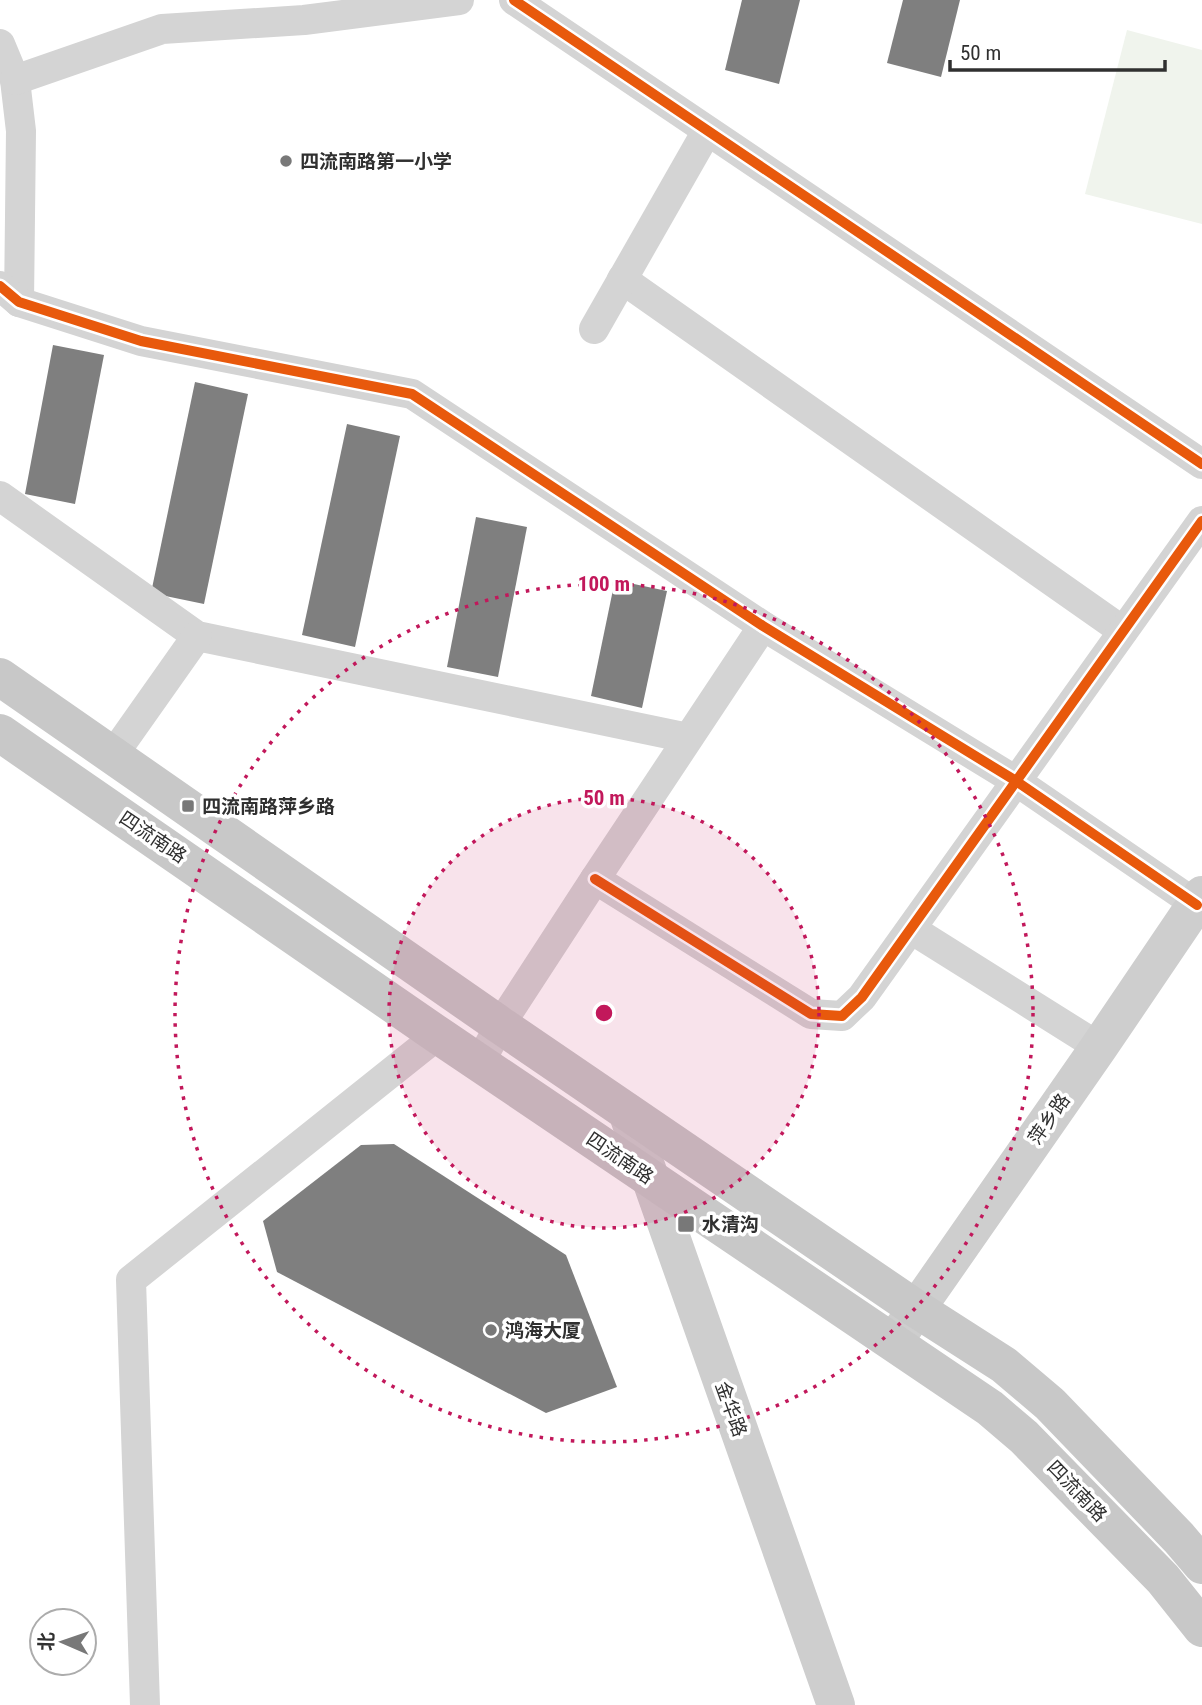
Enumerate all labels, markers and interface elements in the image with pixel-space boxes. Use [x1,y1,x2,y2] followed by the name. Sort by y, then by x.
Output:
[950,28,1165,72] scale bar
[960,41,1001,65] text: 50 m
[300,150,452,173] place label: 四流南路第一小学
[278,153,294,169] marker: 四流南路第一小学
[578,572,630,596] text: 100 m
[583,786,625,810] text: 50 m
[202,795,335,818] place label: 四流南路萍乡路
[180,798,196,814] marker: 四流南路萍乡路
[115,806,191,868] street label: 四流南路
[592,1001,616,1025] centre of rings
[1023,1089,1075,1149] street label: 萍乡路
[582,1127,658,1189] street label: 四流南路
[702,1213,759,1236] place label: 水清沟
[676,1214,696,1234] marker: 水清沟
[505,1319,581,1342] place label: 鸿海大厦
[483,1322,499,1338] marker: 鸿海大厦
[710,1378,752,1440] street label: 金华路
[1042,1456,1112,1526] street label: 四流南路
[28,1607,98,1677] north arrow
[35,1632,58,1651] text: 北

